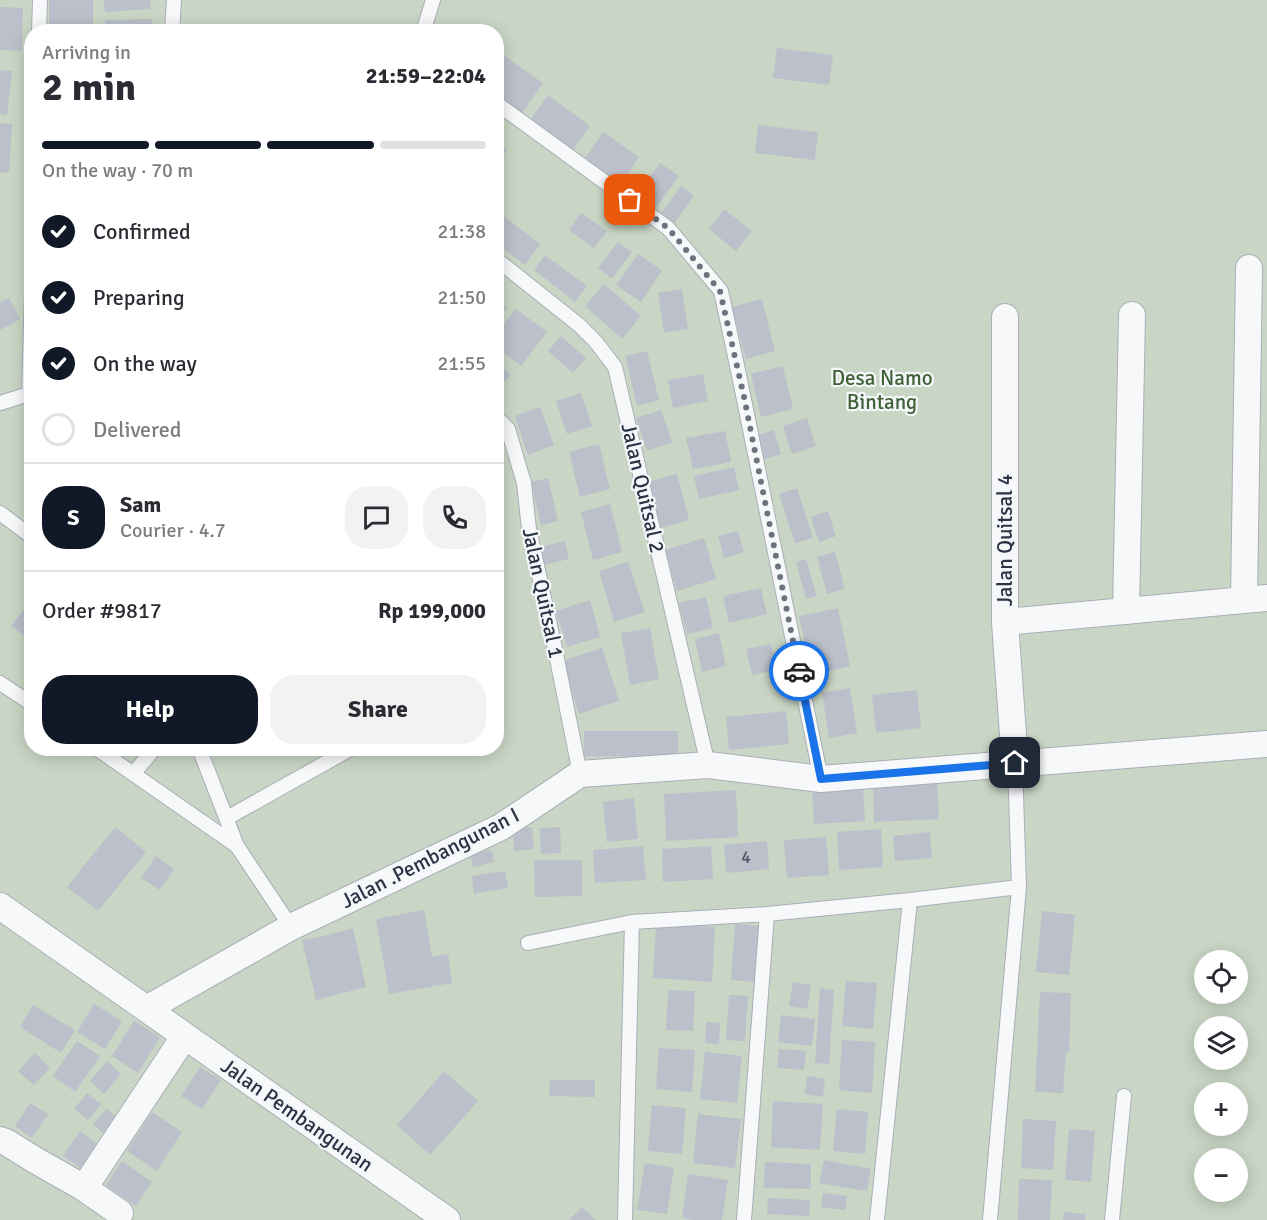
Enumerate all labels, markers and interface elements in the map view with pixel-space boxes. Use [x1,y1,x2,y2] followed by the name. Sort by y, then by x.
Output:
[42,40,131,65] text: Arriving in
[366,62,486,89] text: 21:59–22:04
[42,63,136,111] text: 2 min
[42,158,193,183] text: On the way · 70 m
[604,174,655,225] pin
[613,183,646,216] icon: bag
[42,215,75,248] icon: check
[93,218,191,245] text: Confirmed
[437,219,486,244] text: 21:38
[42,281,75,314] icon: check
[93,284,185,311] text: Preparing
[437,285,486,310] text: 21:50
[42,347,75,380] icon: check
[93,350,197,377] text: On the way
[437,351,486,376] text: 21:55
[831,365,933,415] park label: Desa Namo Bintang
[93,416,181,443] text: Delivered
[615,421,671,555] street label: Jalan Quitsal 2
[992,474,1018,606] street label: Jalan Quitsal 4
[345,486,408,549] button: chat
[423,486,486,549] button: phone
[120,491,161,518] text: Sam
[67,504,80,531] text: S
[120,518,226,543] text: Courier · 4.7
[517,526,569,660] street label: Jalan Quitsal 1
[42,597,162,624] text: Order #9817
[378,597,486,624] text: Rp 199,000
[769,641,829,701] courier
[783,655,816,688] icon: car
[42,675,258,744] button: Help
[270,675,486,744] button: Share
[989,737,1040,788] pin
[998,746,1031,779] icon: home
[336,802,524,914] street label: Jalan .Pembangunan I
[741,846,751,868] house number: 4
[1194,950,1248,1202] map controls
[1194,950,1248,1004] button: locate
[1194,1016,1248,1070] button: layers
[216,1053,378,1177] street label: Jalan Pembangunan
[1194,1082,1248,1136] button: +
[1194,1148,1248,1202] button: −

